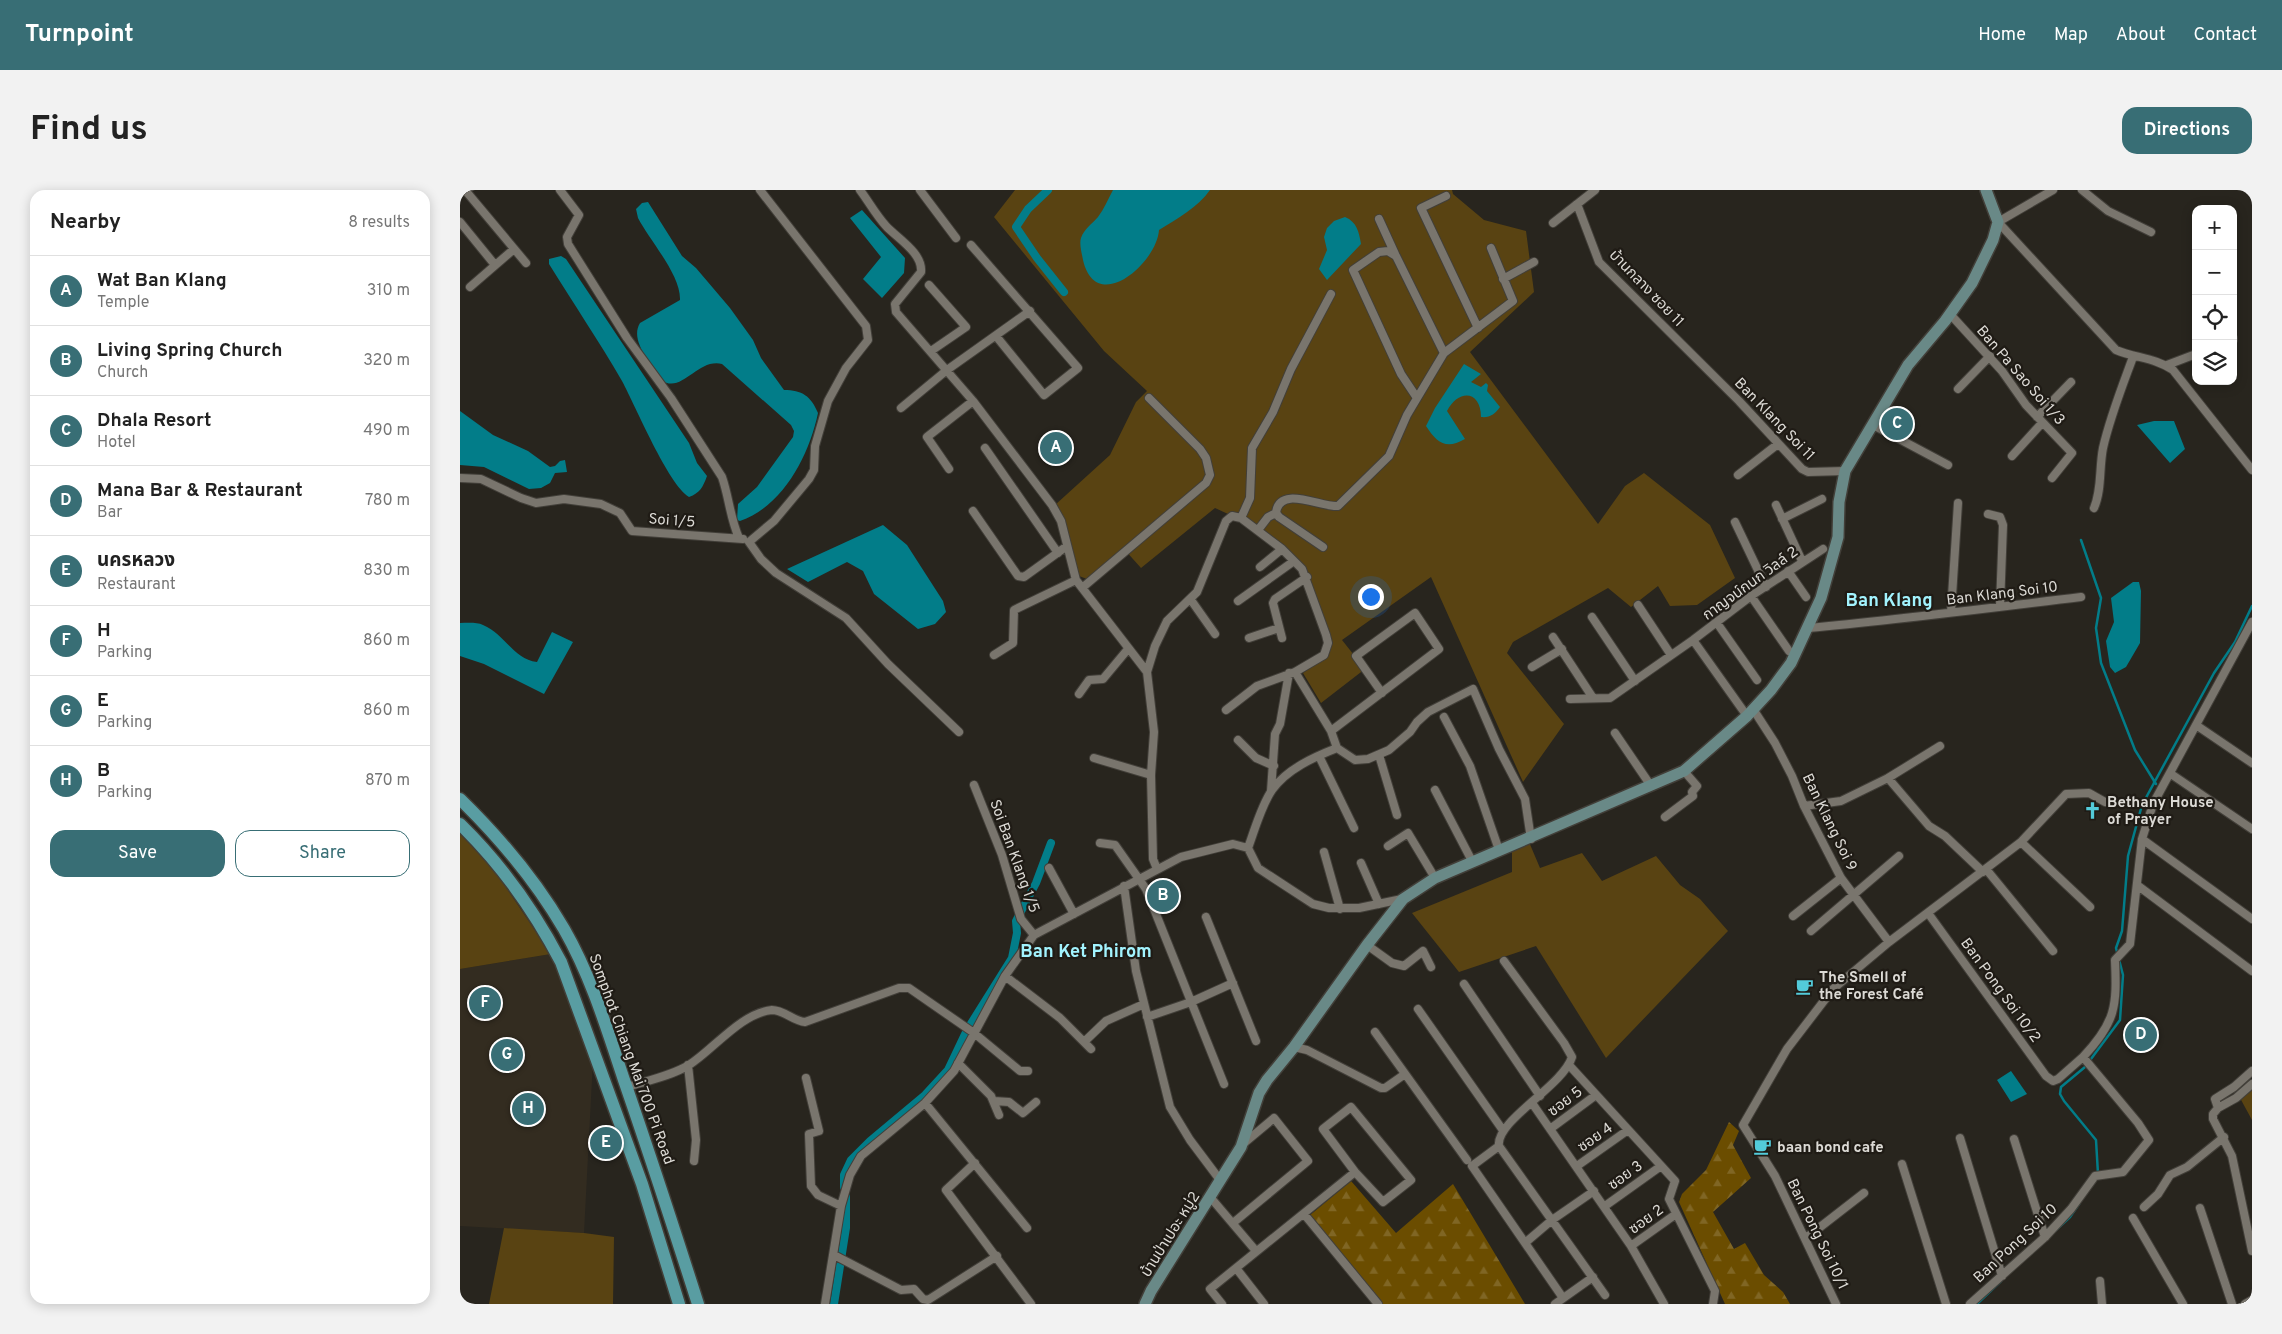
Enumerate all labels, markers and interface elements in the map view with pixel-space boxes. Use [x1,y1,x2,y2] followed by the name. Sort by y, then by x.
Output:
[25,20,134,50] text: Turnpoint
[1978,24,2026,47] text: Home
[2054,24,2088,47] text: Map
[2116,24,2165,47] text: About
[2193,24,2257,47] text: Contact
[2122,107,2252,154] button: Directions
[30,108,148,152] text: Find us
[2192,205,2237,385] map controls
[2192,205,2237,250] button: +
[50,209,121,236] text: Nearby
[348,213,410,233] text: 8 results
[1604,246,1688,332] street label: บ้านกลาง ซอย 11
[2192,250,2237,295] button: −
[97,269,227,293] text: Wat Ban Klang
[60,281,72,301] text: A
[367,281,410,301] text: 310 m
[97,293,149,313] text: Temple
[2192,295,2237,340] button: locate
[1971,322,2068,430] street label: Ban Pa Sao Soi 1/3
[97,339,283,363] text: Living Spring Church
[2192,340,2237,385] button: layers
[60,351,72,371] text: B
[363,351,410,371] text: 320 m
[97,363,148,383] text: Church
[1730,375,1818,466] street label: Ban Klang Soi 11
[1881,405,1913,443] pin: C
[97,409,211,433] text: Dhala Resort
[61,421,71,441] text: C
[363,421,410,441] text: 490 m
[1040,429,1072,467] pin: A
[97,433,136,453] text: Hotel
[97,479,303,503] text: Mana Bar & Restaurant
[60,491,72,511] text: D
[365,491,410,511] text: 780 m
[97,503,123,523] text: Bar
[648,510,696,533] street label: Soi 1/5
[1699,543,1803,625] street label: กาญจน์กนก วิลล์ 2
[97,549,175,573] text: นครหลวง
[61,561,71,581] text: E
[363,561,410,581] text: 830 m
[97,575,176,595] text: Restaurant
[1945,578,2059,611] street label: Ban Klang Soi 10
[1358,584,1384,610] your location
[1845,590,1933,613] district label: Ban Klang
[97,619,111,643] text: H
[61,631,71,651] text: F
[363,631,410,651] text: 860 m
[97,643,152,663] text: Parking
[97,689,109,713] text: E
[61,701,71,721] text: G
[363,701,410,721] text: 860 m
[97,713,152,733] text: Parking
[97,759,110,783] text: B
[60,771,72,791] text: H
[365,771,410,791] text: 870 m
[1797,771,1860,874] street label: Ban Klang Soi 9
[97,783,152,803] text: Parking
[2107,794,2214,830] place label: Bethany House of Prayer
[984,797,1043,916] street label: Soi Ban Klang 1/5
[2083,801,2103,821] church icon: Bethany House of Prayer
[50,830,225,877] button: Save
[235,830,410,877] button: Share
[1147,877,1179,915] pin: B
[1955,935,2044,1047] street label: Ban Pong Soi 10/2
[1020,941,1152,964] district label: Ban Ket Phirom
[584,952,678,1168] street label: Somphot Chiang Mai 700 Pi Road
[1819,969,1924,1005] place label: The Smell of the Forest Café
[1795,976,1815,996] cafe icon: The Smell of the Forest Café
[469,984,501,1022] pin: F
[2125,1016,2157,1054] pin: D
[491,1036,523,1074] pin: G
[1545,1083,1587,1121] street label: ซอย 5
[512,1090,544,1128] pin: H
[1575,1119,1617,1157] street label: ซอย 4
[590,1124,622,1162] pin: E
[1753,1137,1773,1157] cafe icon: baan bond cafe
[1777,1139,1884,1158] place label: baan bond cafe
[1605,1157,1647,1195] street label: ซอย 3
[1782,1176,1852,1293] street label: Ban Pong Soi 10/1
[1137,1188,1205,1281] street label: บ้านป่าเปอะ หมู่2
[1970,1200,2062,1288] street label: Ban Pong Soi 10
[1626,1201,1668,1239] street label: ซอย 2

